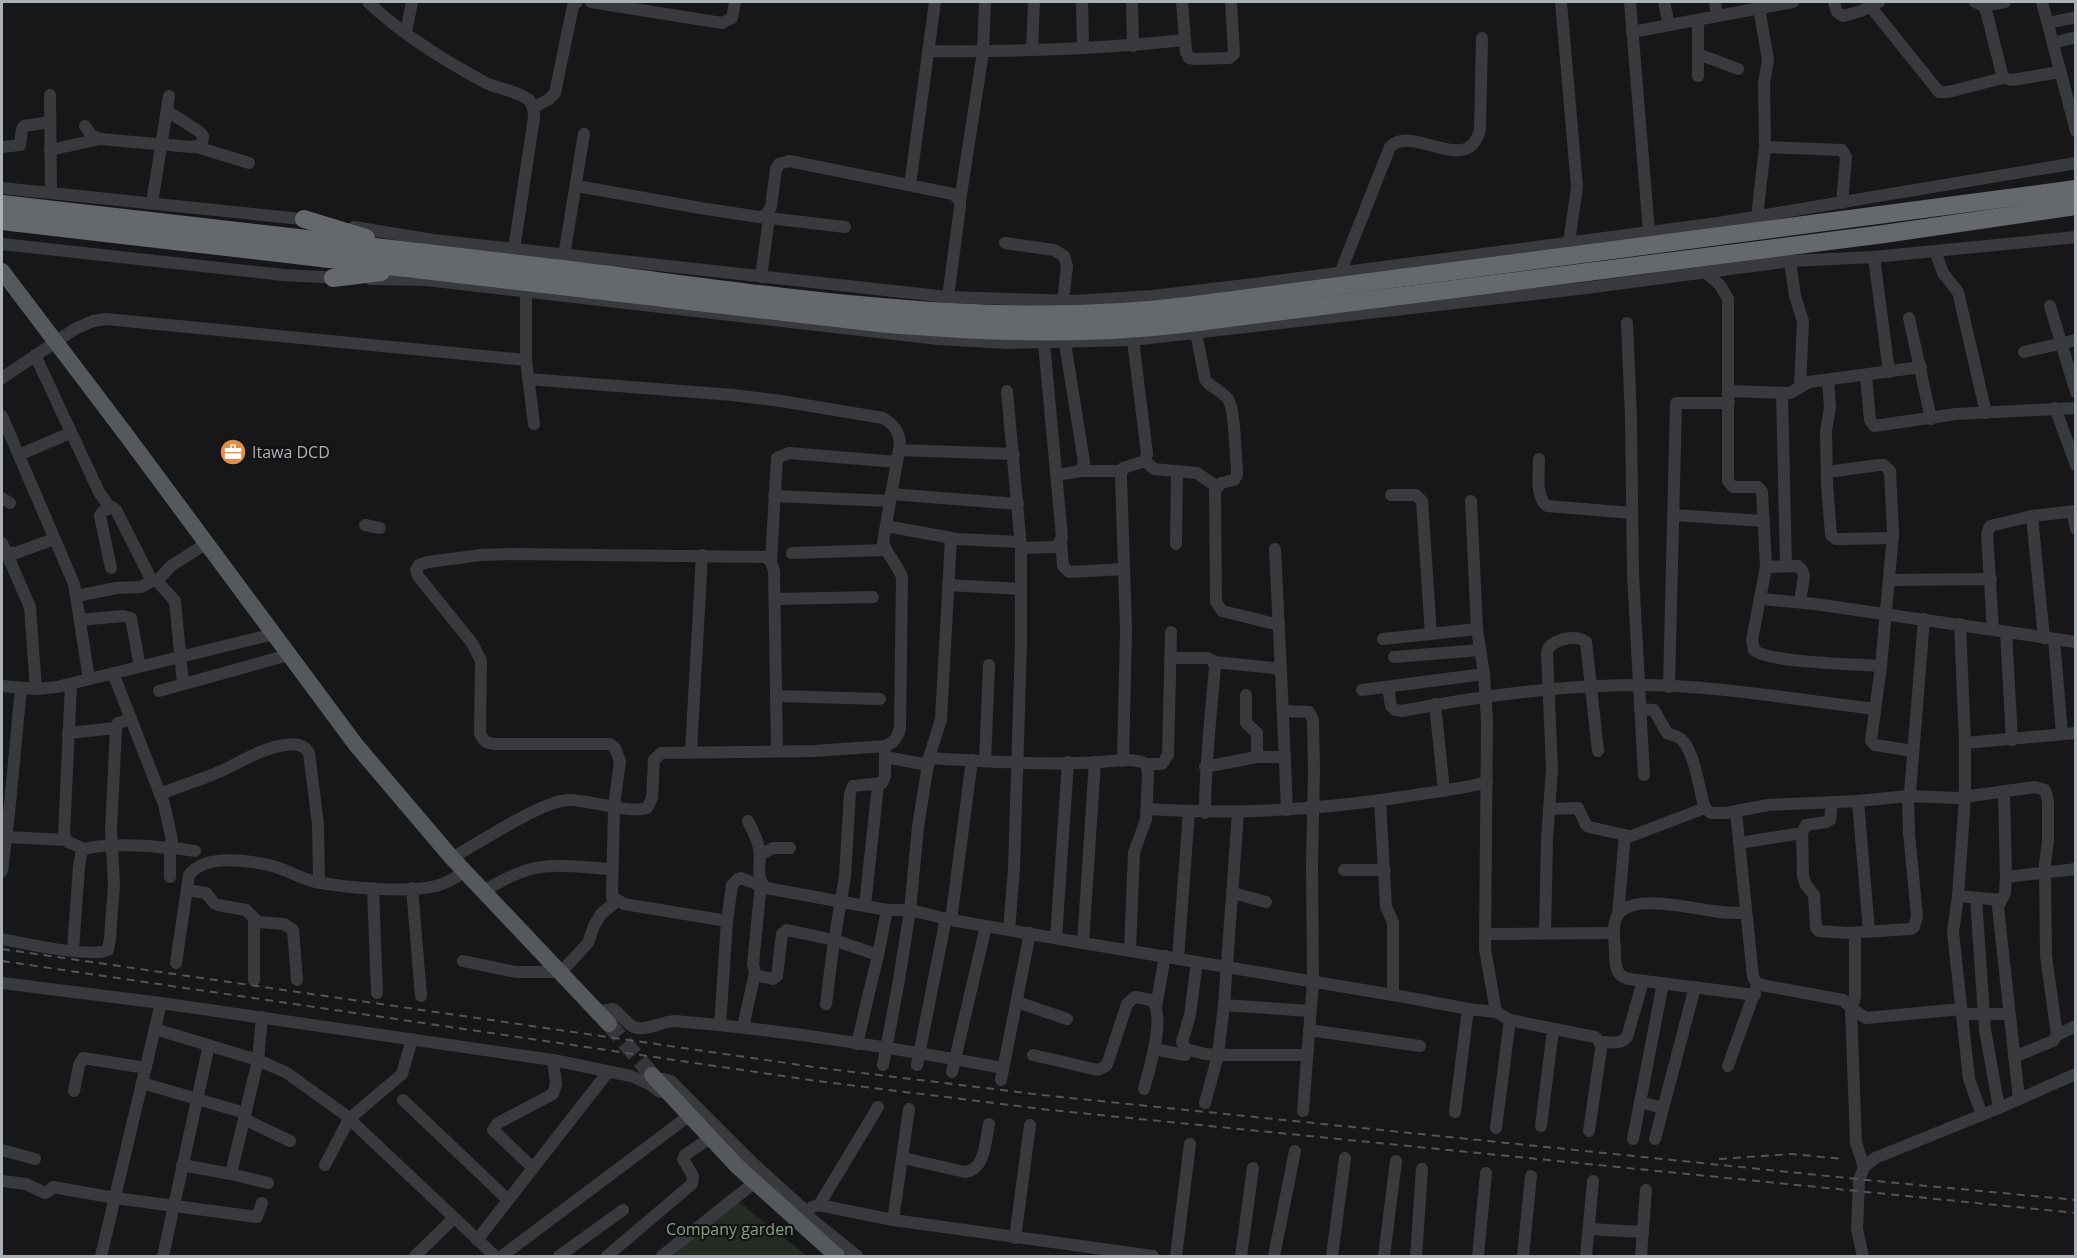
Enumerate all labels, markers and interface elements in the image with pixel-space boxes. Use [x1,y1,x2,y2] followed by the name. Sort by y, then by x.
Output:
[218,437,248,467] office icon: Itawa DCD
[252,441,330,463] place label: Itawa DCD
[666,1218,794,1240] park label: Company garden

